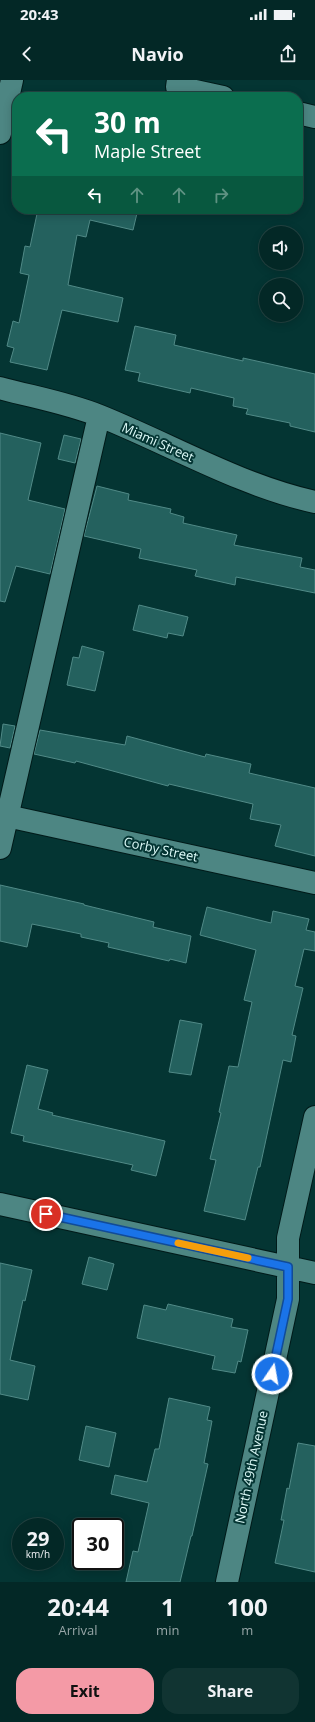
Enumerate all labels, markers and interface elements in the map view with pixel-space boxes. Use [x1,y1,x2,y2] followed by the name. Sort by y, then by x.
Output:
[20,4,59,24] text: 20:43
[131,42,184,66] text: Navio
[16,43,38,65] icon: back
[277,43,299,65] icon: share
[94,103,161,141] text: 30 m
[28,108,80,160] icon: left
[94,139,201,163] text: Maple Street
[84,184,106,206] icon: left
[126,184,148,206] icon: ahead
[168,184,190,206] icon: ahead
[210,184,232,206] icon: right
[259,226,303,322] map controls
[259,226,303,270] button: sound
[259,278,303,322] button: search
[119,418,197,466] street label: Miami Street
[122,832,200,866] street label: Corby Street
[29,1197,63,1231] pin
[35,1203,57,1225] icon: arrive
[251,1353,293,1395] position arrow
[230,1409,272,1525] street label: North 49th Avenue
[72,1518,124,1570] speed limit sign: 30
[27,1525,49,1552] text: 29
[26,1547,50,1561] text: km/h
[47,1590,109,1623] text: 20:44
[161,1590,175,1623] text: 1
[227,1590,268,1623] text: 100
[58,1621,98,1639] text: Arrival
[156,1621,179,1639] text: min
[241,1621,253,1639] text: m
[16,1668,154,1714] button: Exit
[162,1668,299,1714] button: Share

